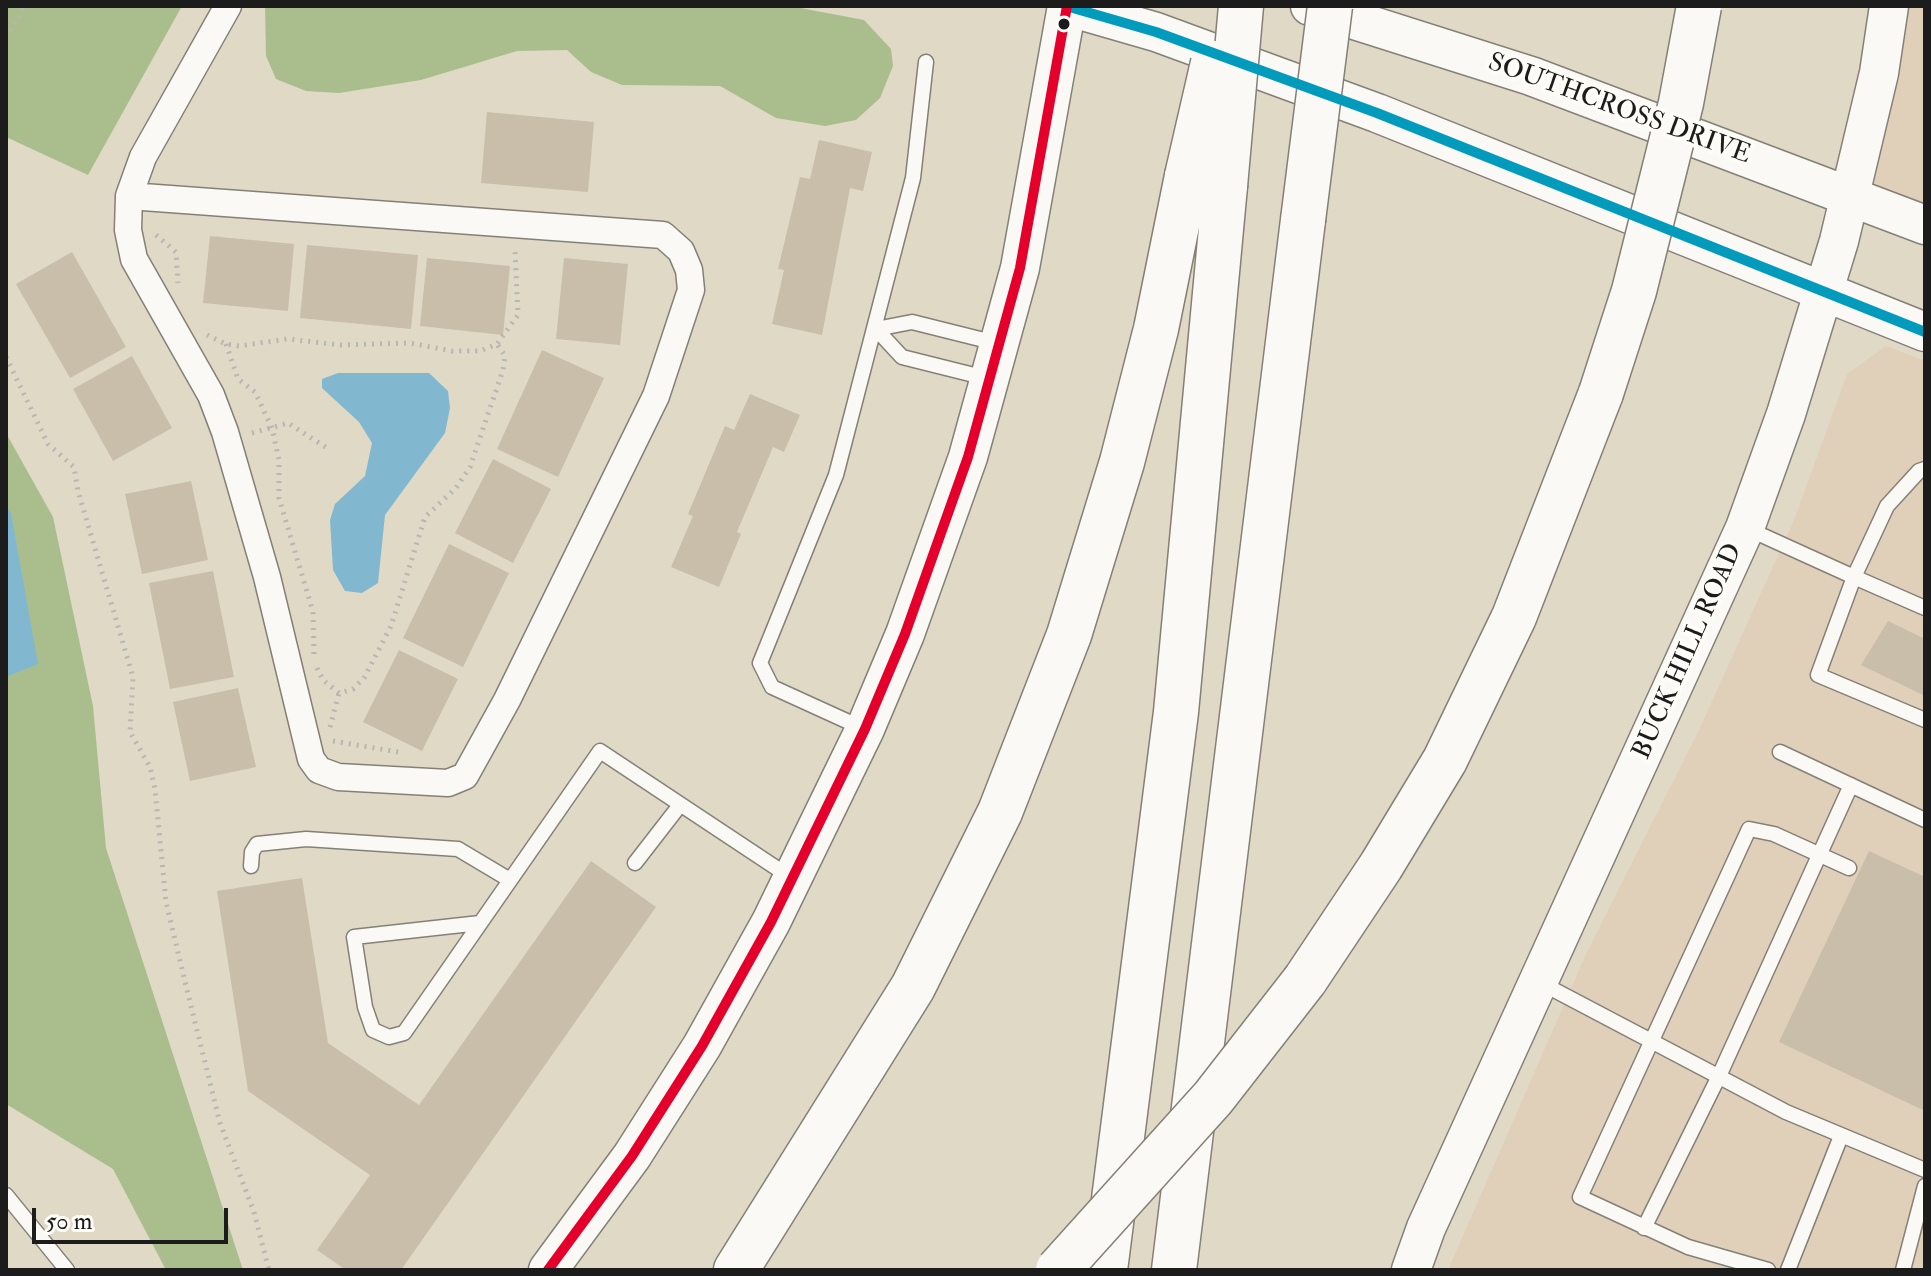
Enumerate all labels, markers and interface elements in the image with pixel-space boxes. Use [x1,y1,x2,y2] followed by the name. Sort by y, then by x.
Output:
[1056,16,1072,32] unlabelled marker
[1483,48,1755,172] street label: SOUTHCROSS DRIVE
[1627,539,1751,765] street label: BUCK HILL ROAD
[36,1192,232,1242] scale bar
[46,1206,92,1237] text: 50 m

